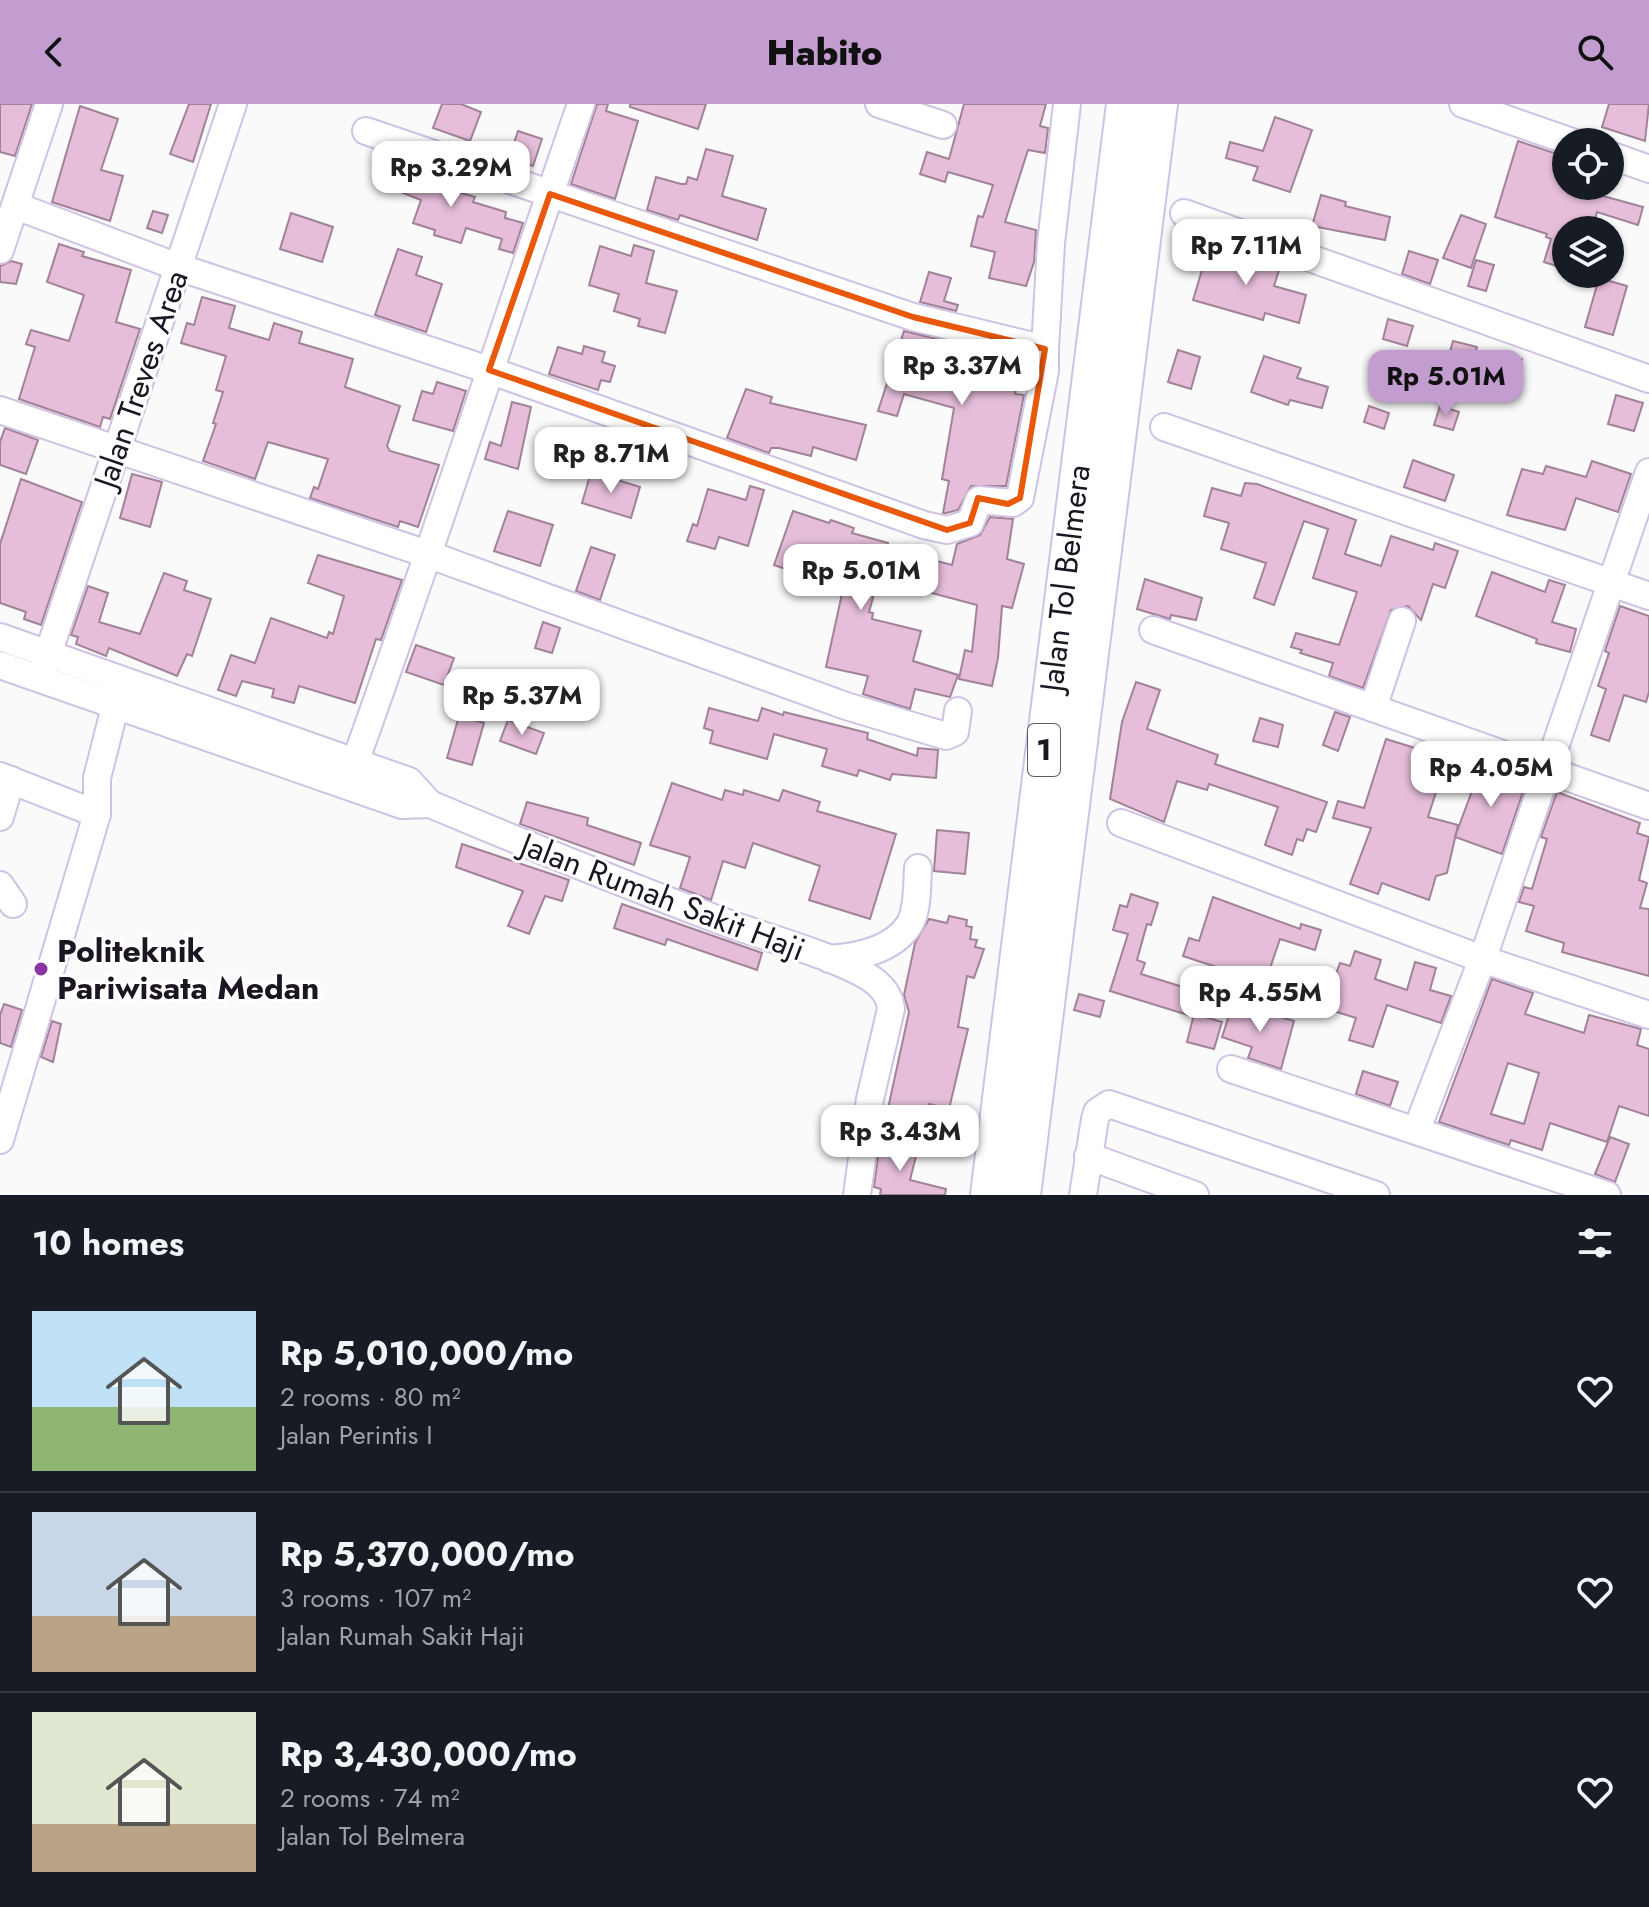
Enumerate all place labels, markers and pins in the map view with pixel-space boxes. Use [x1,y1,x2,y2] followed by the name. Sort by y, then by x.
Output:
[368,141,534,209] pin: Rp 3.29M
[1163,219,1329,287] pin: Rp 7.11M
[879,339,1045,407] pin: Rp 3.37M
[1363,350,1529,418] pin: Rp 5.01M
[528,427,694,495] pin: Rp 8.71M
[778,544,944,612] pin: Rp 5.01M
[439,669,605,737] pin: Rp 5.37M
[1408,741,1574,809] pin: Rp 4.05M
[57,928,320,1011] place label: Politeknik Pariwisata Medan
[32,960,50,978] marker: Politeknik Pariwisata Medan
[1177,966,1343,1034] pin: Rp 4.55M
[817,1105,983,1173] pin: Rp 3.43M

